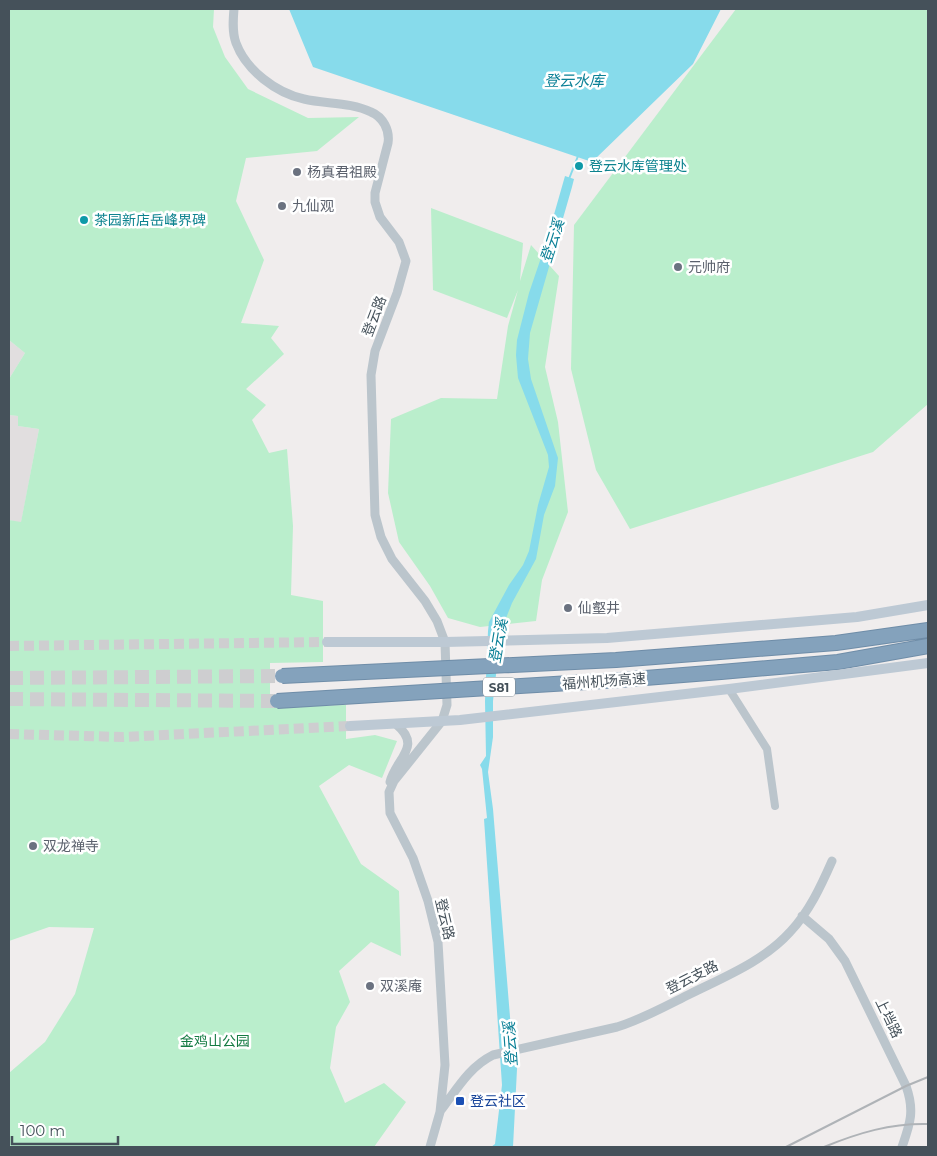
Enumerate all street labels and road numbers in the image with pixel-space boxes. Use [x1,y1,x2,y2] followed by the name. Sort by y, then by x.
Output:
[358,293,390,339] street label: 登云路
[561,669,647,693] street label: 福州机场高速
[483,678,515,696] road number: S81
[432,897,458,941] street label: 登云路
[663,956,721,998] street label: 登云支路
[872,995,906,1041] street label: 上垱路

